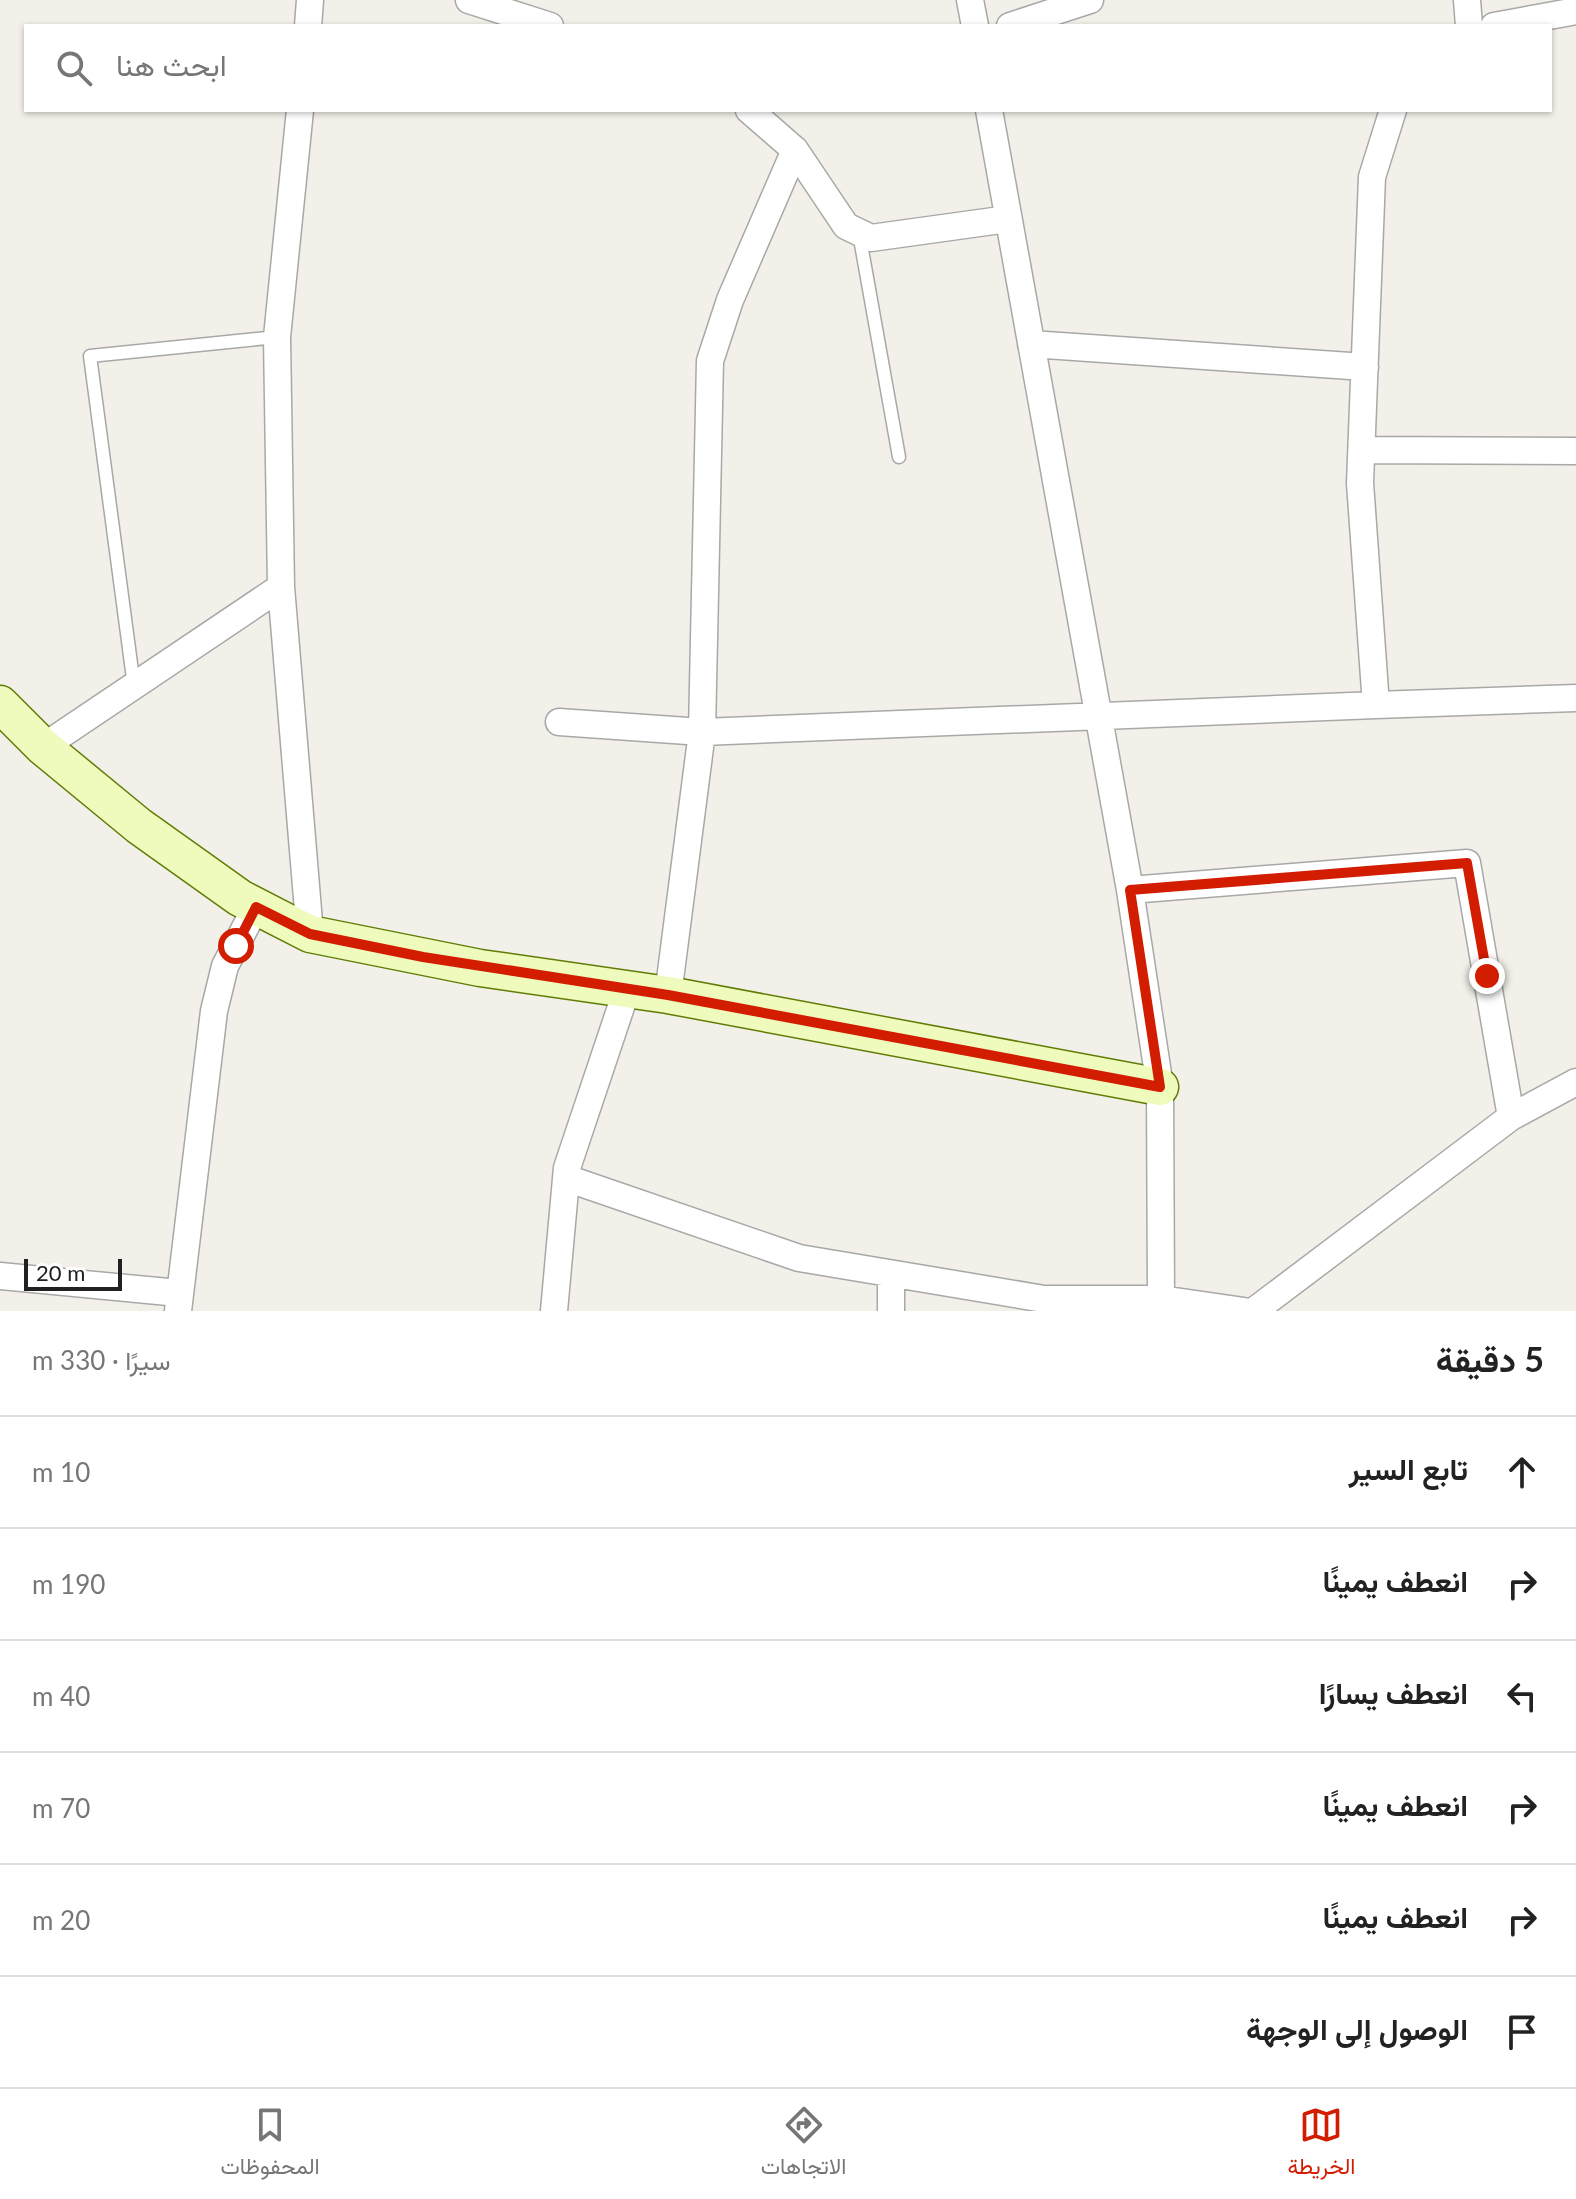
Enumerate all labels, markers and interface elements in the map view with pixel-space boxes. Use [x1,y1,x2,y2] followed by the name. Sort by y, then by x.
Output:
[24,24,1552,112] search box
[52,46,96,90] icon: search
[116,46,227,82] text: ابحث هنا
[218,928,254,964] route start
[1469,958,1505,994] route end
[24,1255,122,1291] scale bar
[36,1259,85,1286] text: 20 m
[1436,1338,1544,1379] text: 5 دقيقة
[32,1344,171,1376] text: سيرًا · 330 m
[1349,1450,1468,1486] text: تابع السير
[1500,1450,1544,1494] icon: ahead
[32,1456,90,1488] text: 10 m
[1322,1562,1468,1598] text: انعطف يمينًا
[1500,1562,1544,1606] icon: right
[32,1568,105,1600] text: 190 m
[1319,1674,1468,1710] text: انعطف يسارًا
[1500,1674,1544,1718] icon: left
[32,1680,90,1712] text: 40 m
[1322,1786,1468,1822] text: انعطف يمينًا
[1500,1786,1544,1830] icon: right
[32,1792,90,1824] text: 70 m
[1322,1898,1468,1934] text: انعطف يمينًا
[1500,1898,1544,1942] icon: right
[32,1904,90,1936] text: 20 m
[1246,2010,1468,2046] text: الوصول إلى الوجهة
[1500,2010,1544,2054] icon: arrive
[221,2103,320,2186] tab: المحفوظات
[761,2103,846,2186] tab: الاتجاهات
[1287,2103,1355,2186] tab: الخريطة

